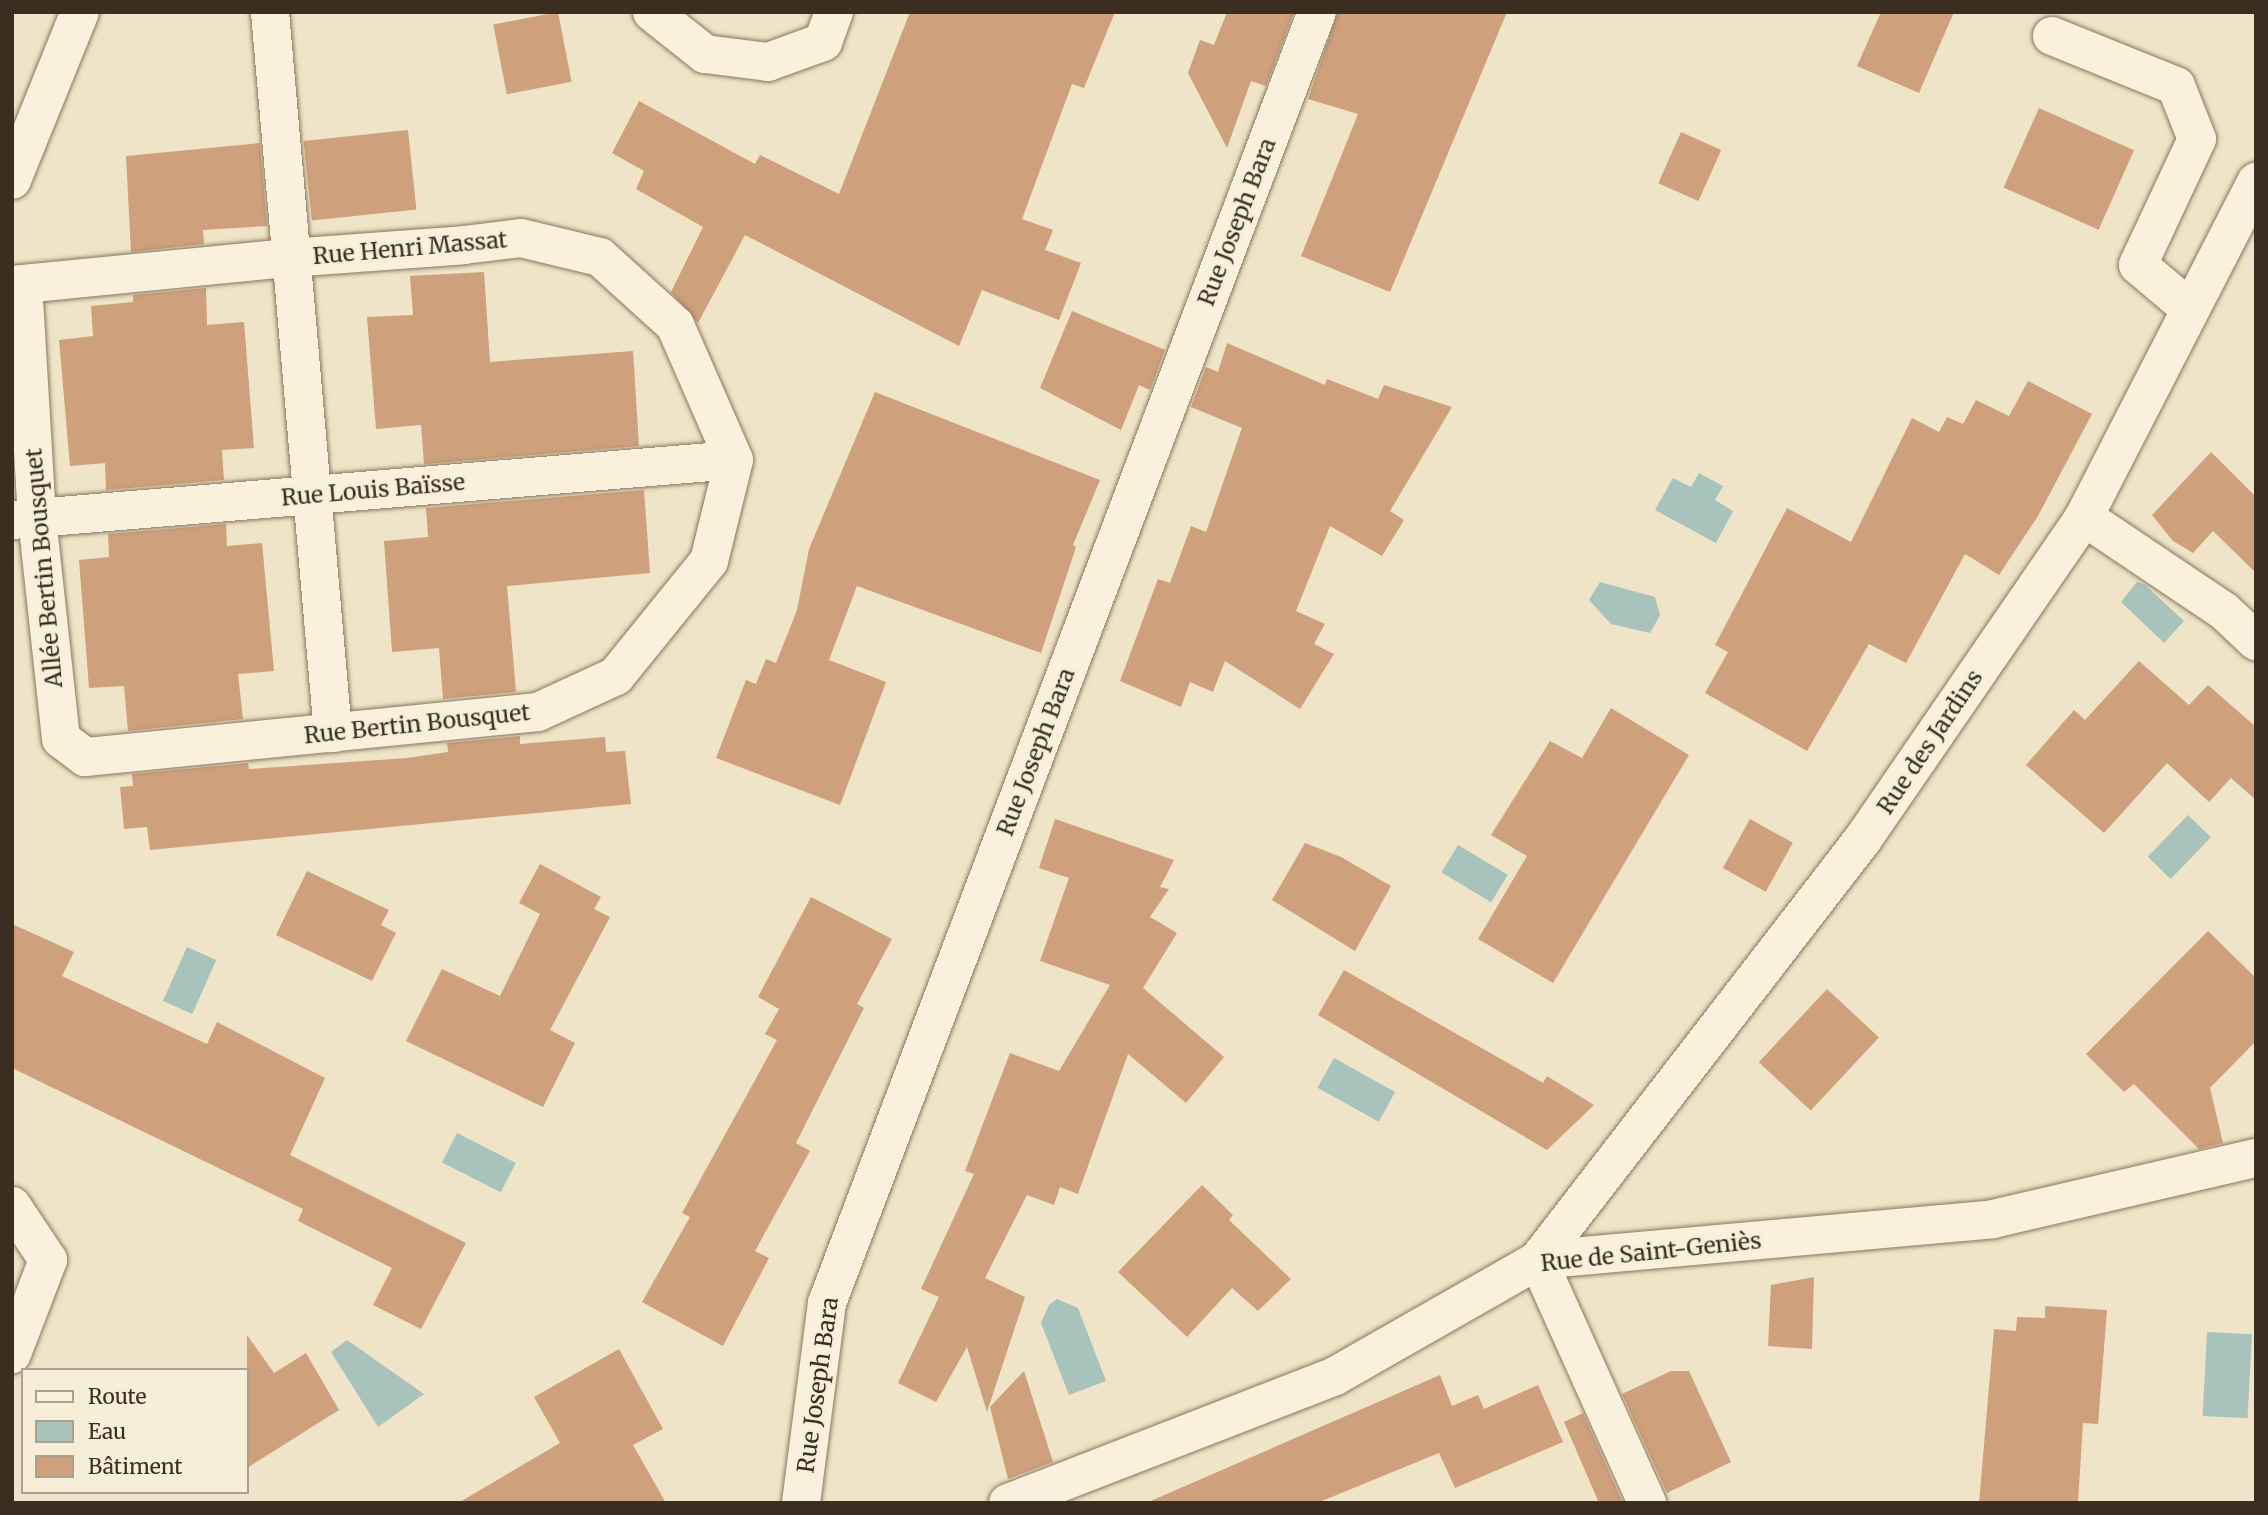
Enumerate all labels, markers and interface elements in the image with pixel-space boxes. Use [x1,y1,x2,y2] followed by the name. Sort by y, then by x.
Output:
[1192,134,1282,310] street label: Rue Joseph Bara
[312,226,508,270] street label: Rue Henri Massat
[20,447,68,689] street label: Allée Bertin Bousquet
[280,468,466,512] street label: Rue Louis Baïsse
[991,664,1081,840] street label: Rue Joseph Bara
[1872,665,1988,819] street label: Rue des Jardins
[303,698,531,750] street label: Rue Bertin Bousquet
[1539,1227,1763,1277] street label: Rue de Saint-Geniès
[792,1295,844,1475] street label: Rue Joseph Bara
[21,1368,248,1494] legend
[88,1383,146,1410] text: Route
[88,1418,126,1445] text: Eau
[88,1453,182,1480] text: Bâtiment

